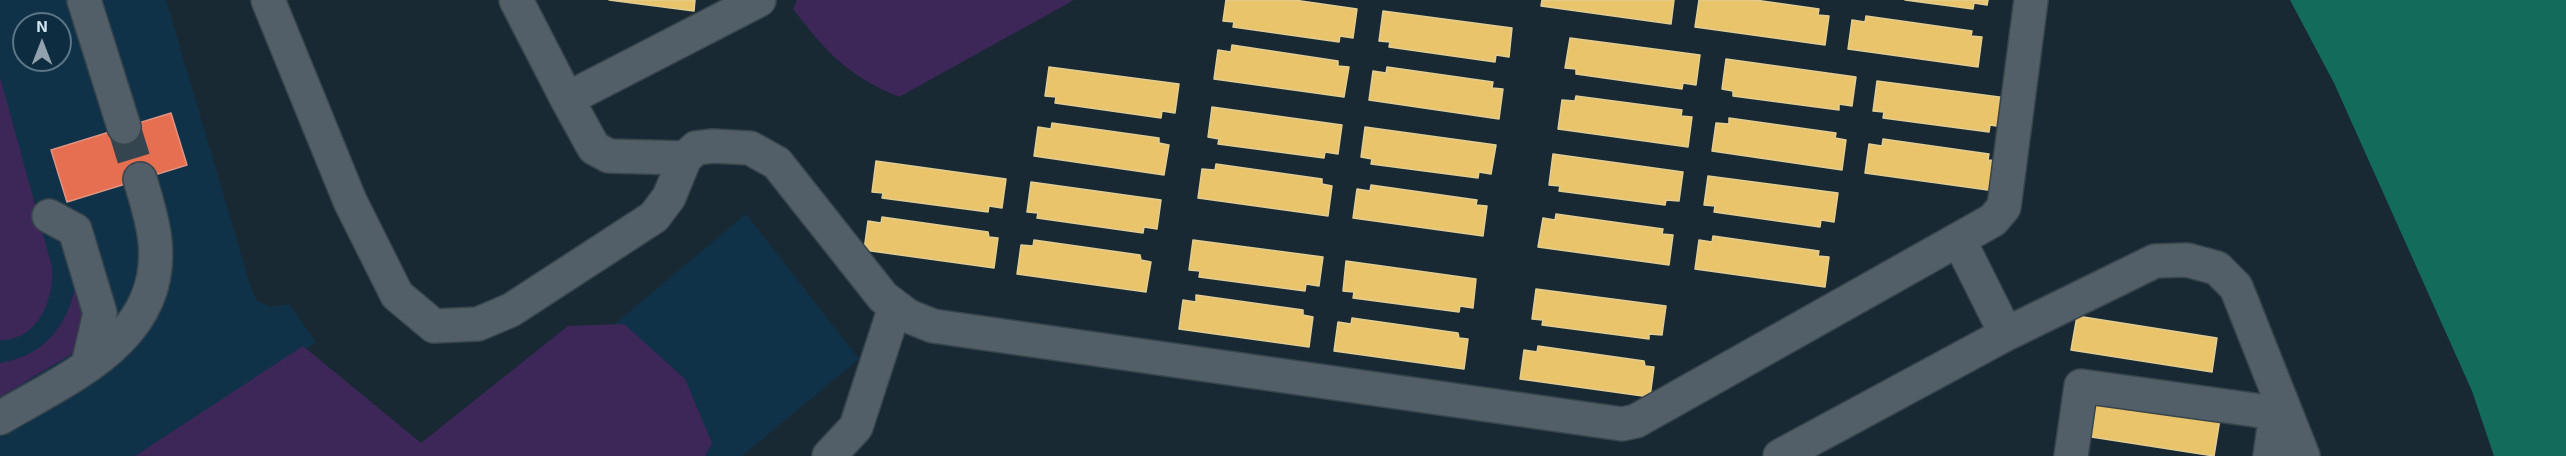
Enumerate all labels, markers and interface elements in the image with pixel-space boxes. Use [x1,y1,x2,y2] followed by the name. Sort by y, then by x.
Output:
[12,12,72,72] north arrow
[36,16,48,35] text: N

